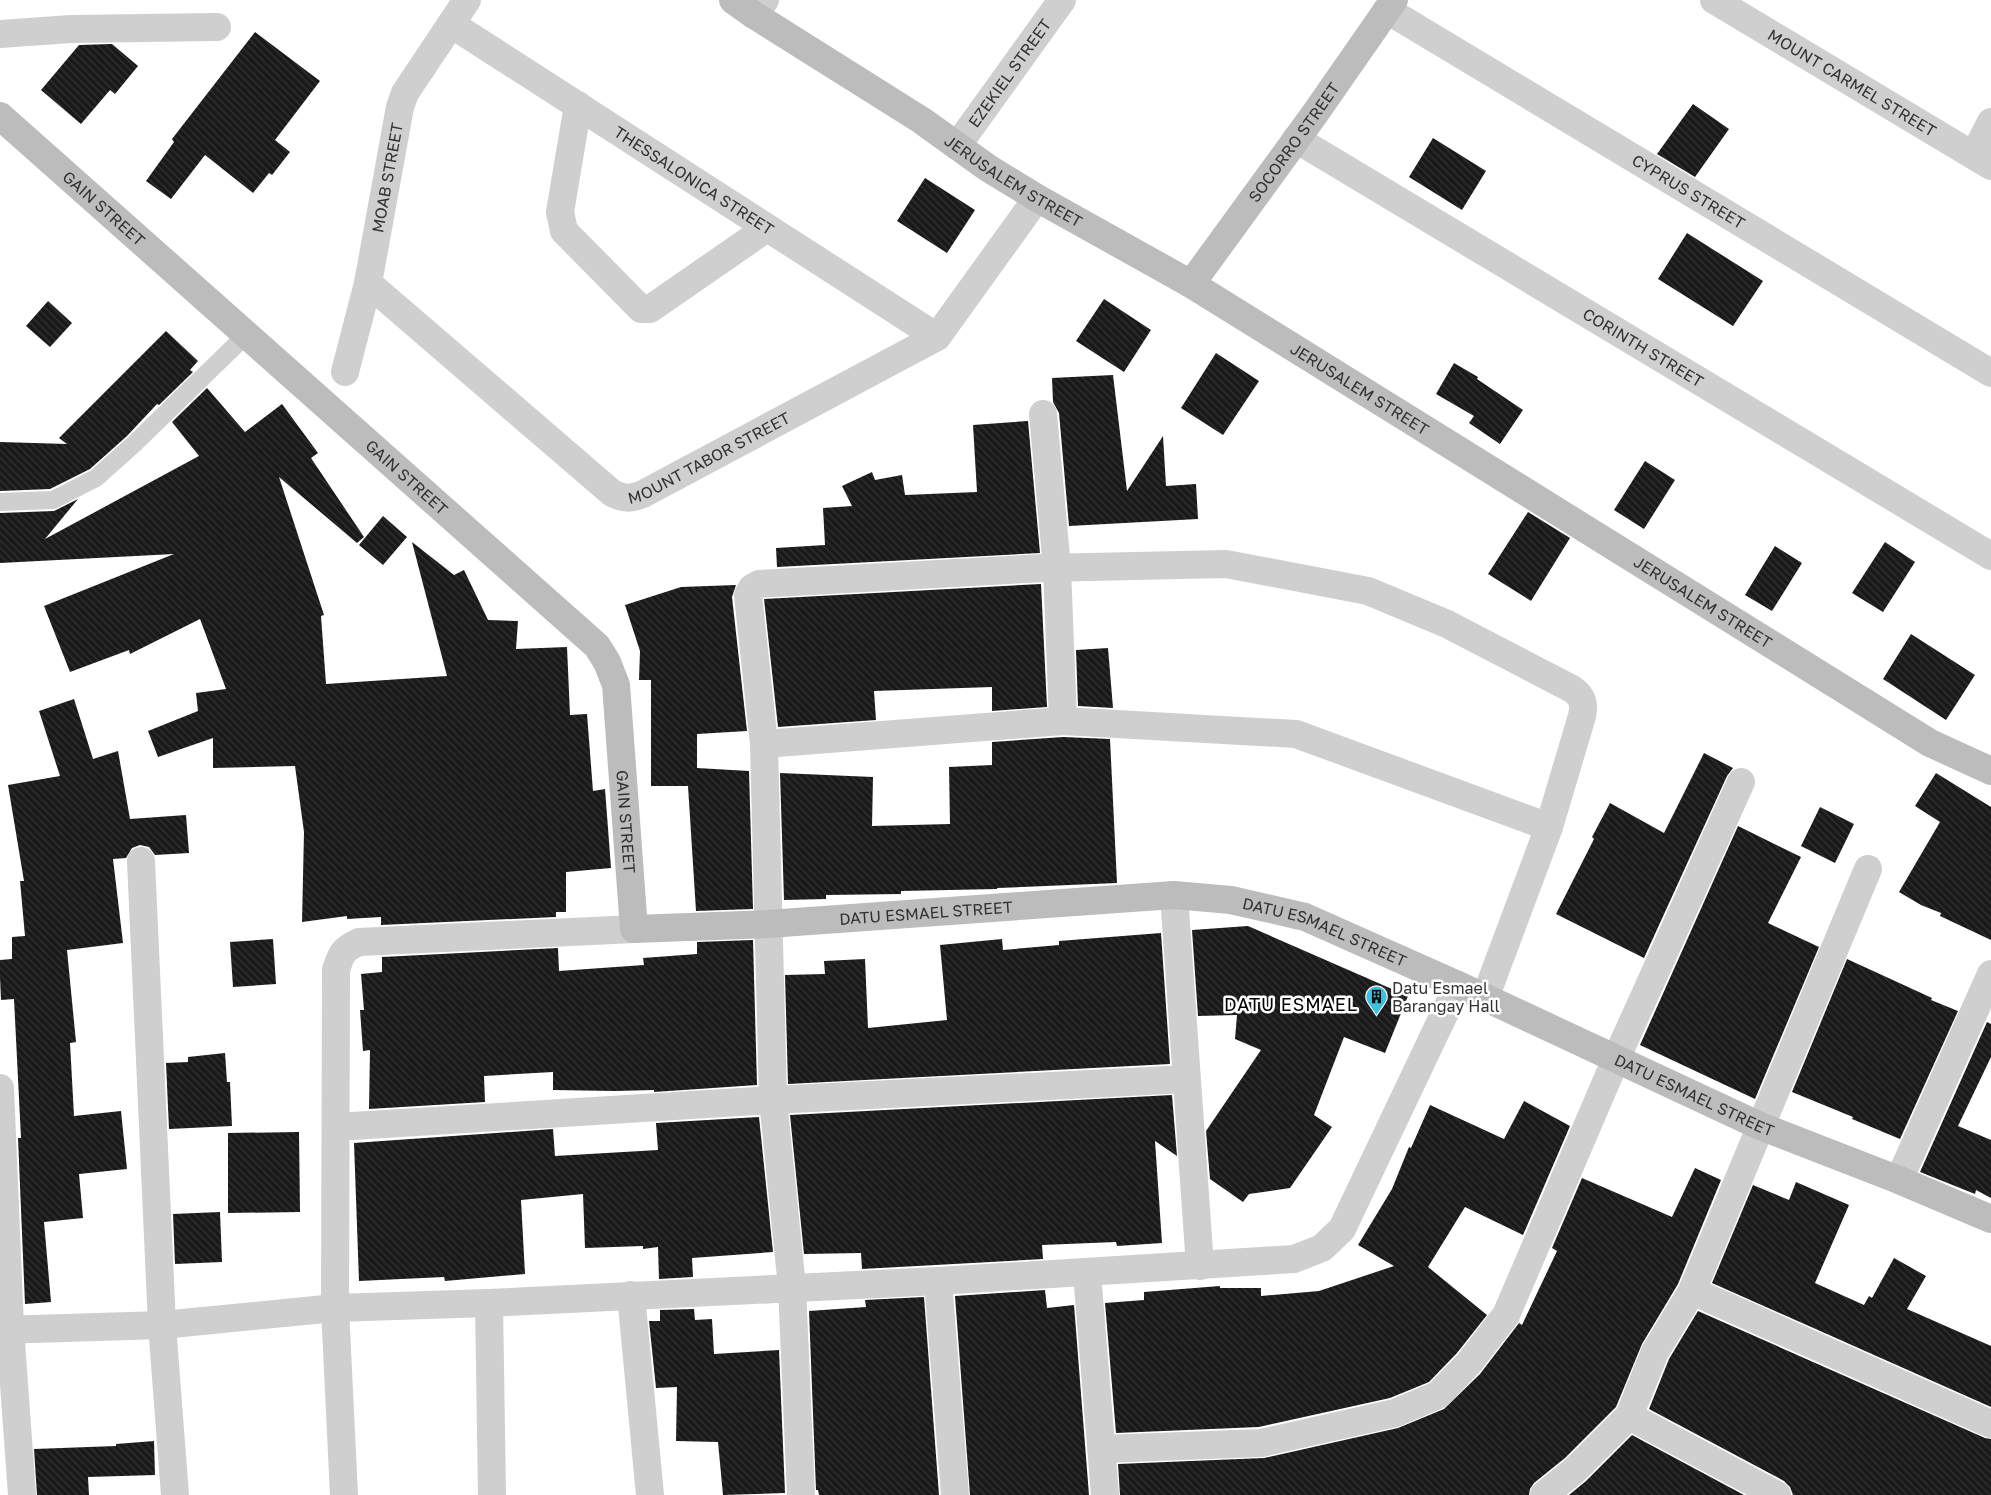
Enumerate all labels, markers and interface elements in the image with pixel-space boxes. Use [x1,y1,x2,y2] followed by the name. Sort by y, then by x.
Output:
[964,15,1055,131] street label: EZEKIEL STREET
[1764,25,1940,141] street label: MOUNT CARMEL STREET
[1244,78,1344,206] street label: SOCORRO STREET
[367,121,407,234] street label: MOAB STREET
[610,122,778,239] street label: THESSALONICA STREET
[941,130,1086,231] street label: JERUSALEM STREET
[1629,150,1749,233] street label: CYPRUS STREET
[59,166,149,250] street label: GAIN STREET
[1579,303,1707,391] street label: CORINTH STREET
[1287,338,1433,439] street label: JERUSALEM STREET
[626,407,793,508] street label: MOUNT TABOR STREET
[362,435,452,519] street label: GAIN STREET
[1630,552,1776,652] street label: JERUSALEM STREET
[612,769,640,874] street label: GAIN STREET
[1241,893,1410,971] street label: DATU ESMAEL STREET
[839,897,1013,929] street label: DATU ESMAEL STREET
[1392,978,1500,1016] place label: Datu Esmael Barangay Hall
[1364,985,1388,1016] building icon: Datu Esmael Barangay Hall
[1224,993,1358,1015] district label: DATU ESMAEL
[1611,1049,1777,1141] street label: DATU ESMAEL STREET

